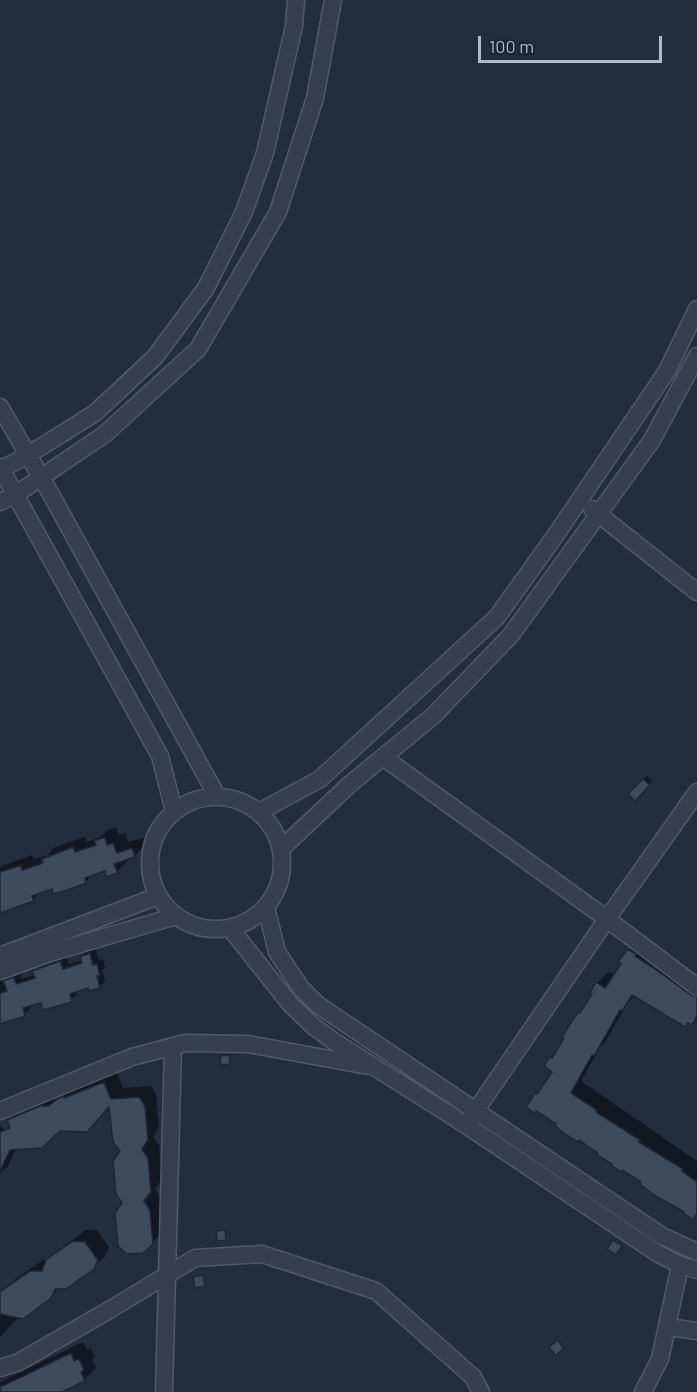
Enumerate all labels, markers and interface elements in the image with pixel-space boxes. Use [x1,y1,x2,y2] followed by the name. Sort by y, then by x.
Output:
[481,24,666,62] scale bar
[489,35,534,57] text: 100 m

